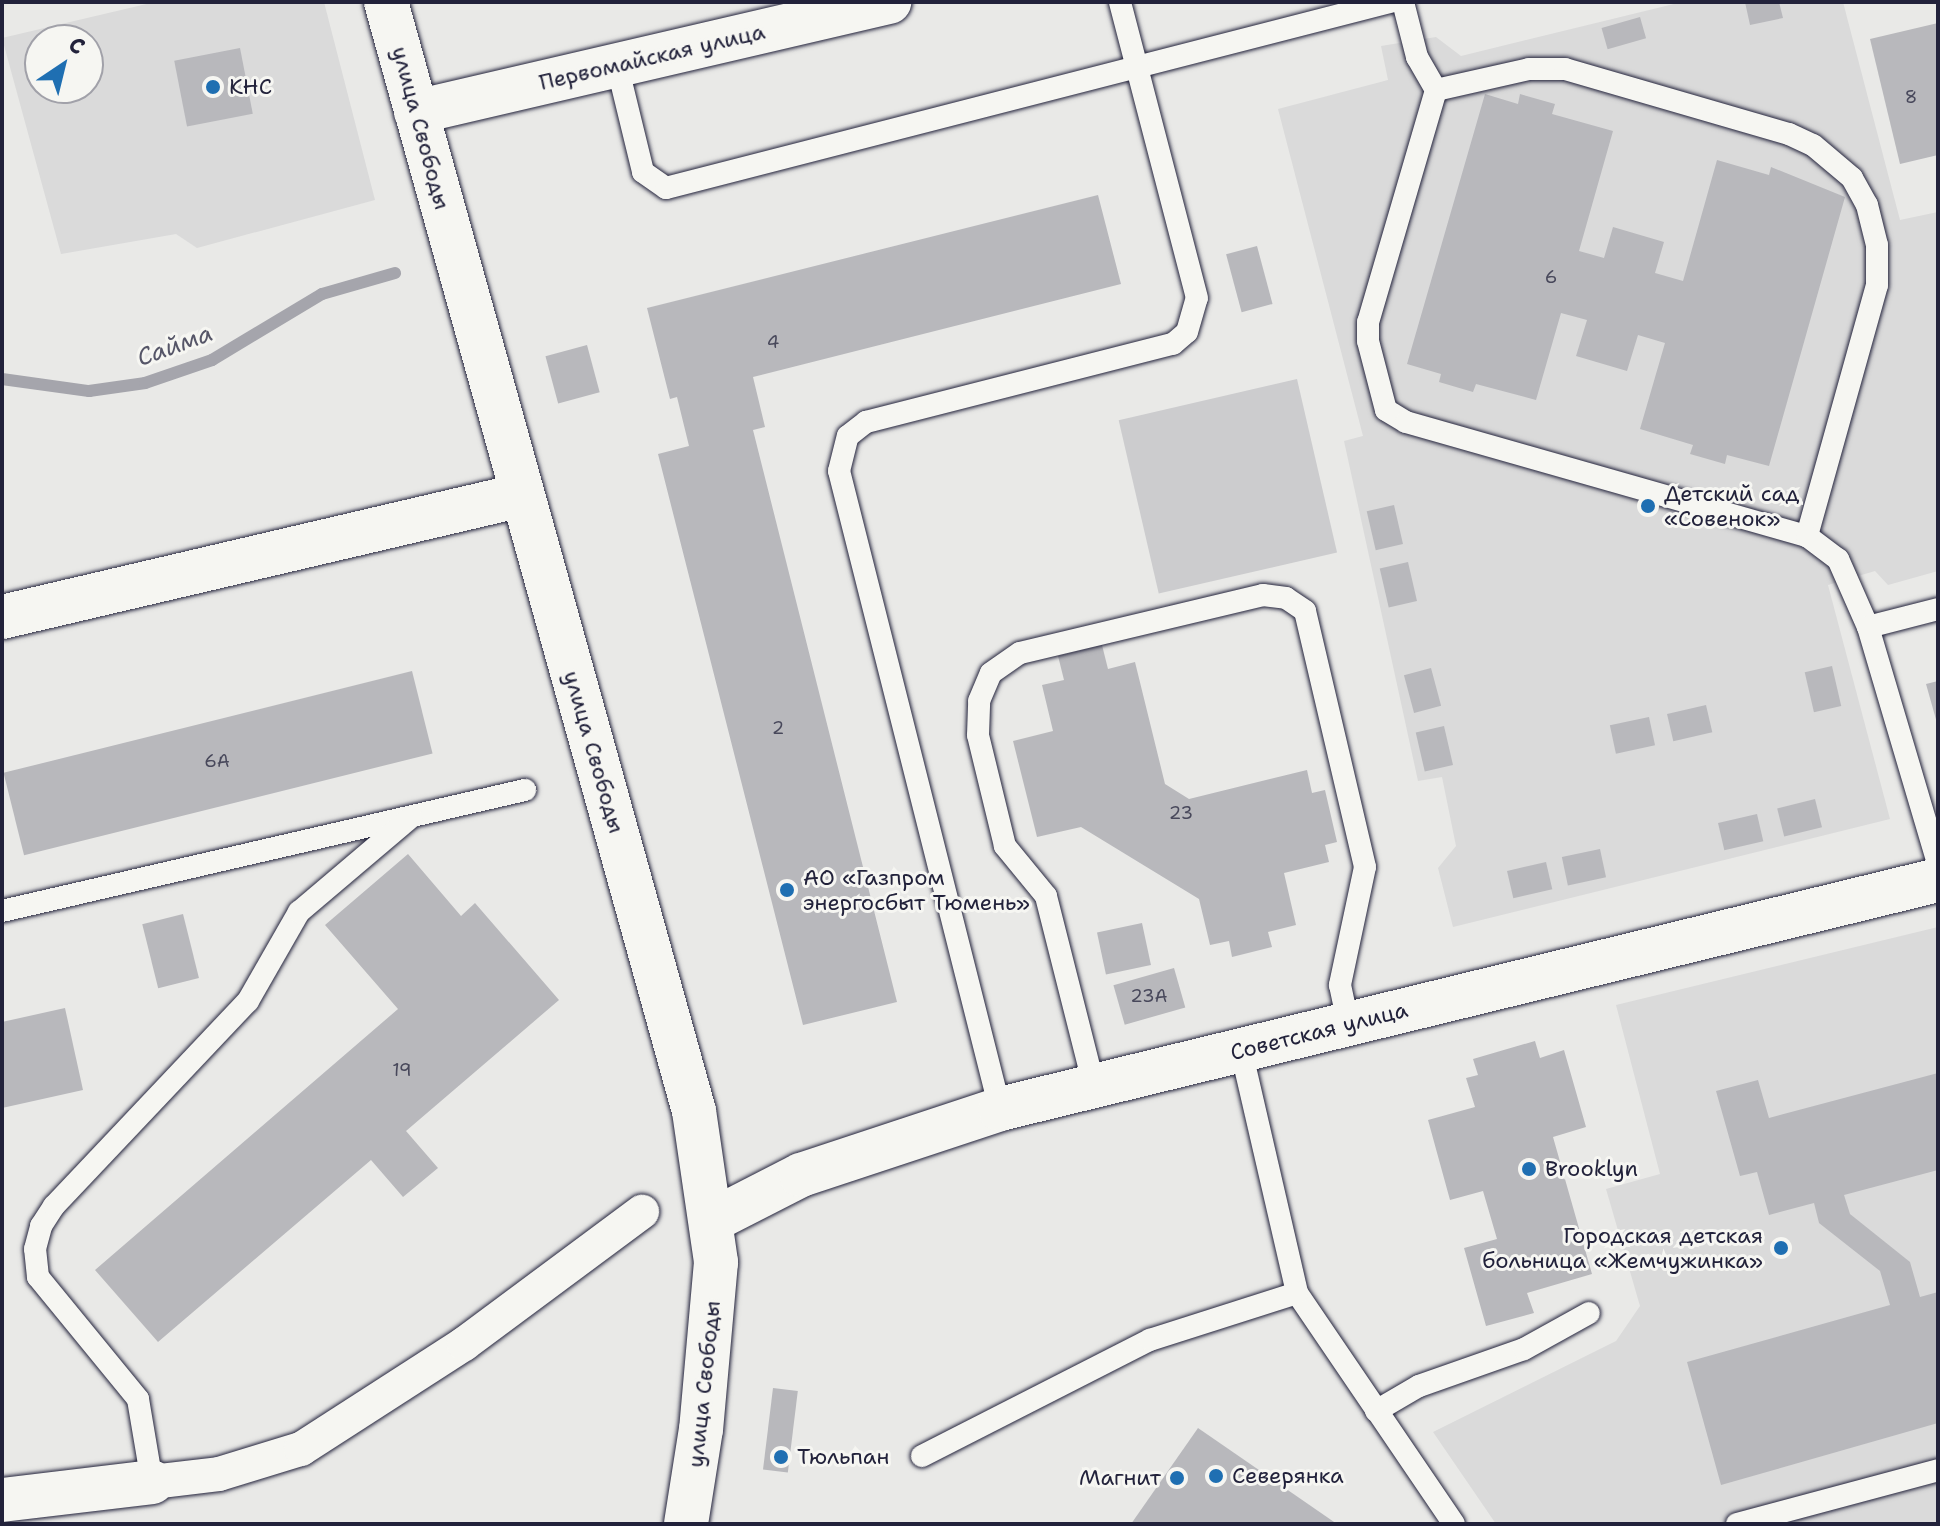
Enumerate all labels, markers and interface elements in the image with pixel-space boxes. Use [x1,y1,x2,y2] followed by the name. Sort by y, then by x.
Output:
[537,18,767,96] street label: Первомайская улица
[24,24,104,104] north arrow
[63,30,91,61] text: С
[387,44,455,212] street label: улица Свободы
[229,74,272,100] place label: КНС
[204,78,222,96] marker: КНС
[1905,86,1917,108] house number: 8
[1545,266,1557,288] house number: 6
[133,319,217,373] water label: Сайма
[767,331,779,353] house number: 4
[1664,480,1800,532] place label: Детский сад «Совенок»
[1639,497,1657,515] marker: Детский сад «Совенок»
[558,668,630,836] street label: улица Свободы
[772,717,784,739] house number: 2
[204,750,230,772] house number: 6А
[1169,802,1193,824] house number: 23
[803,864,1030,916] place label: АО «Газпром энергосбыт Тюмень»
[778,881,796,899] marker: АО «Газпром энергосбыт Тюмень»
[1130,985,1168,1007] house number: 23А
[1228,996,1410,1066] street label: Советская улица
[392,1059,412,1081] house number: 19
[1545,1156,1638,1182] place label: Brooklyn
[1520,1160,1538,1178] marker: Brooklyn
[1482,1222,1763,1274] place label: Городская детская больница «Жемчужинка»
[1770,1237,1792,1259] marker: Городская детская больница «Жемчужинка»
[682,1299,726,1469] street label: улица Свободы
[797,1444,889,1470] place label: Тюльпан
[772,1448,790,1466] marker: Тюльпан
[1232,1463,1344,1489] place label: Северянка
[1079,1465,1161,1491] place label: Магнит
[1207,1467,1225,1485] marker: Северянка
[1168,1469,1186,1487] marker: Магнит

